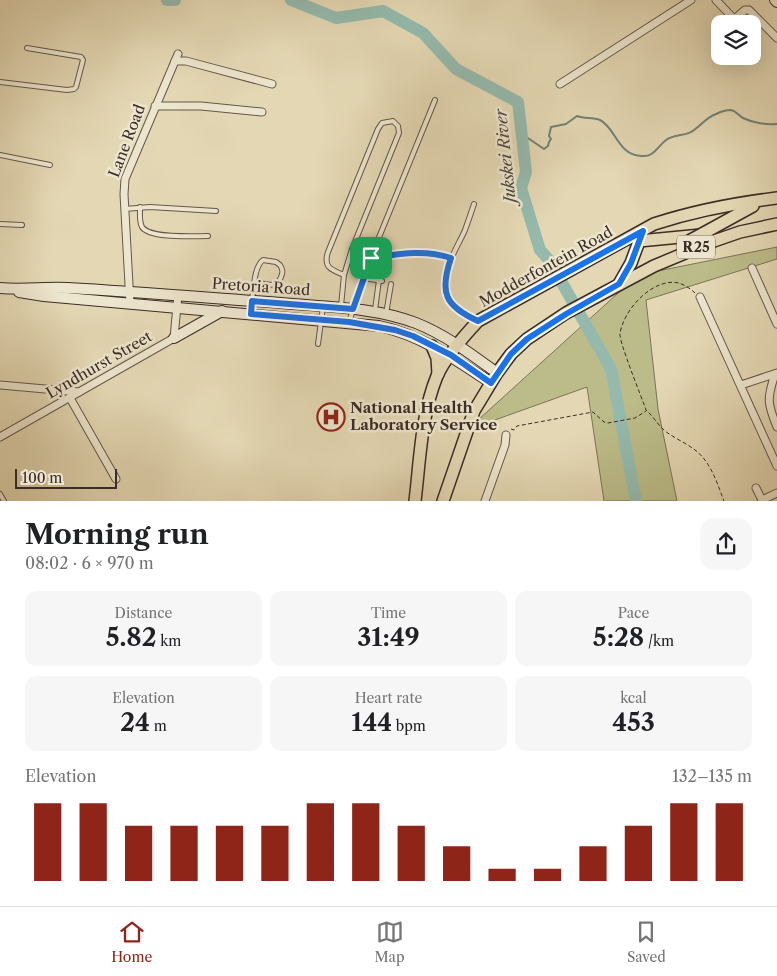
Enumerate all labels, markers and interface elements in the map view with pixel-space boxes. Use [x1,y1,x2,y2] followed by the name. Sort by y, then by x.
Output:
[711,15,761,65] map controls
[711,15,761,65] button: layers
[104,102,149,180] street label: Lane Road
[490,106,520,209] water label: Jukskei River
[476,222,616,311] street label: Modderfontein Road
[677,236,715,258] road number: R25
[350,237,392,279] pin
[357,244,385,272] icon: arrive
[211,274,311,299] street label: Pretoria Road
[42,326,156,403] street label: Lyndhurst Street
[350,398,497,434] place label: National Health Laboratory Service
[316,402,346,432] hospital icon: National Health Laboratory Service
[15,466,118,489] scale bar
[22,469,62,487] text: 100 m
[25,517,209,551] text: Morning run
[700,518,752,570] button: share
[25,553,154,573] text: 08:02 · 6 × 970 m
[115,604,172,622] text: Distance
[371,604,406,622] text: Time
[618,604,649,622] text: Pace
[106,622,157,653] text: 5.82
[357,622,420,653] text: 31:49
[593,622,644,653] text: 5:28
[157,632,181,650] text: km
[644,632,674,650] text: /km
[112,689,175,707] text: Elevation
[355,689,422,707] text: Heart rate
[620,689,647,707] text: kcal
[120,707,150,738] text: 24
[351,707,392,738] text: 144
[612,707,655,738] text: 453
[150,717,167,735] text: m
[392,717,426,735] text: bpm
[25,766,96,786] text: Elevation
[672,766,752,786] text: 132–135 m
[111,918,152,966] tab: Home
[375,918,405,966] tab: Map
[627,918,666,966] tab: Saved

